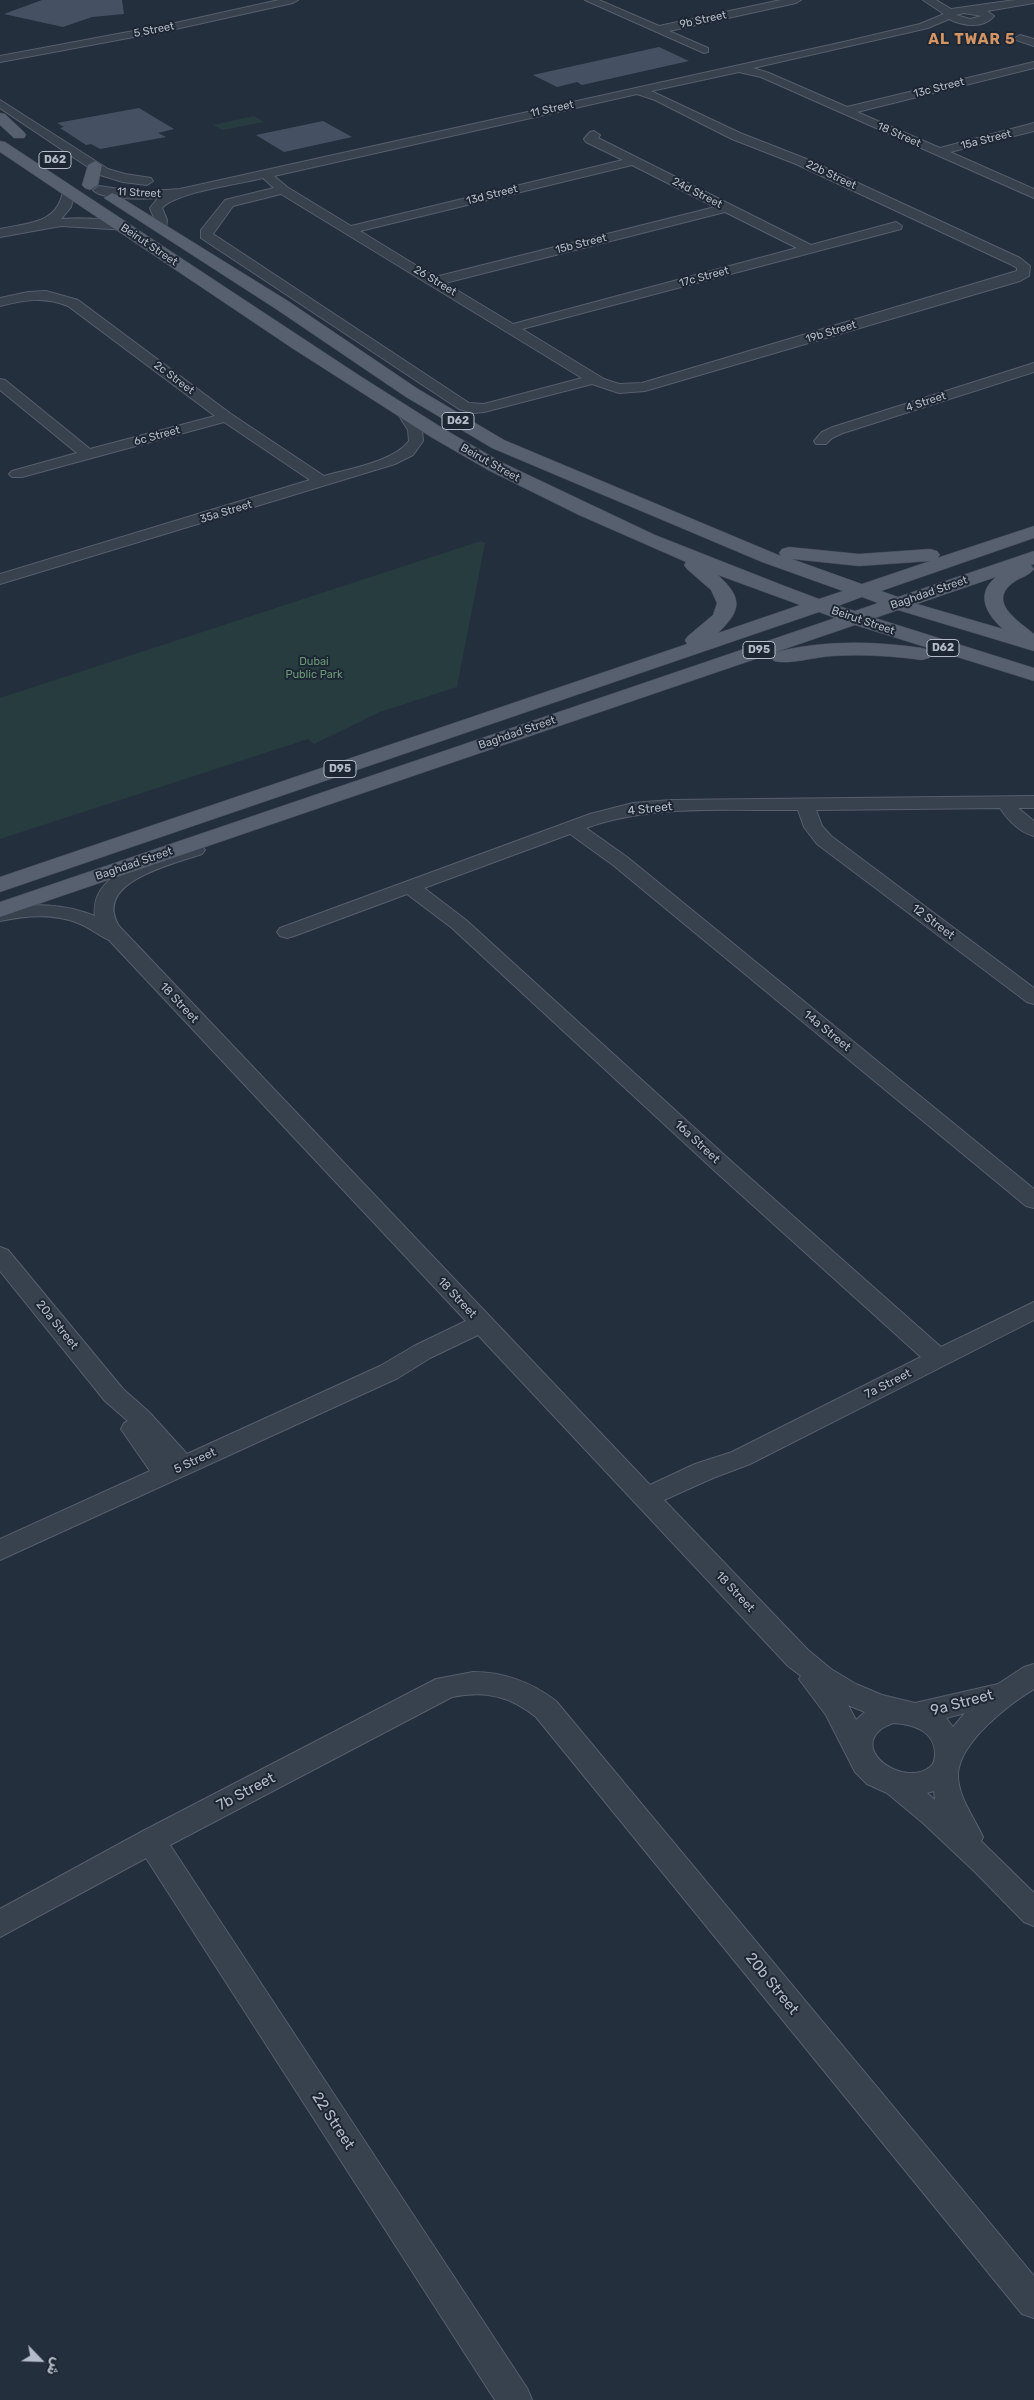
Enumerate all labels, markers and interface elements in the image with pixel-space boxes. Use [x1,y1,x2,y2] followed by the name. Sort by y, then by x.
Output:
[678,9,728,31] street label: 9b Street
[133,20,175,40] street label: 5 Street
[927,31,1017,49] district label: AL TWAR 5
[912,75,966,101] street label: 13c Street
[529,98,575,120] street label: 11 Street
[875,120,923,150] street label: 18 Street
[959,127,1013,153] street label: 15a Street
[39,152,71,168] road number: D62
[804,158,858,192] street label: 22b Street
[670,175,724,211] street label: 24d Street
[465,182,519,208] street label: 13d Street
[117,185,161,201] street label: 11 Street
[118,221,180,269] street label: Beirut Street
[554,231,608,257] street label: 15b Street
[411,263,459,299] street label: 26 Street
[678,264,730,290] street label: 17c Street
[804,318,858,346] street label: 19b Street
[151,359,197,397] street label: 2c Street
[904,389,948,415] street label: 4 Street
[442,412,474,430] road number: D62
[132,424,182,448] street label: 6c Street
[458,441,522,485] street label: Beirut Street
[198,498,254,526] street label: 35a Street
[889,574,969,612] street label: Baghdad Street
[830,604,896,638] street label: Beirut Street
[927,640,959,656] road number: D62
[743,642,775,658] road number: D95
[285,655,343,681] park label: Dubai Public Park
[477,714,557,752] street label: Baghdad Street
[324,761,356,778] road number: D95
[627,799,673,819] street label: 4 Street
[94,845,174,883] street label: Baghdad Street
[909,901,957,943] street label: 12 Street
[157,980,201,1026] street label: 18 Street
[800,1008,854,1054] street label: 14a Street
[671,1117,723,1167] street label: 16a Street
[435,1275,479,1321] street label: 18 Street
[33,1298,81,1352] street label: 20a Street
[862,1366,914,1402] street label: 7a Street
[172,1445,218,1477] street label: 5 Street
[713,1569,757,1615] street label: 18 Street
[929,1686,995,1720] street label: 9a Street
[214,1769,278,1815] street label: 7b Street
[742,1949,802,2019] street label: 20b Street
[308,2089,358,2153] street label: 22 Street
[15,2335,65,2385] north arrow
[43,2355,66,2378] text: ش

